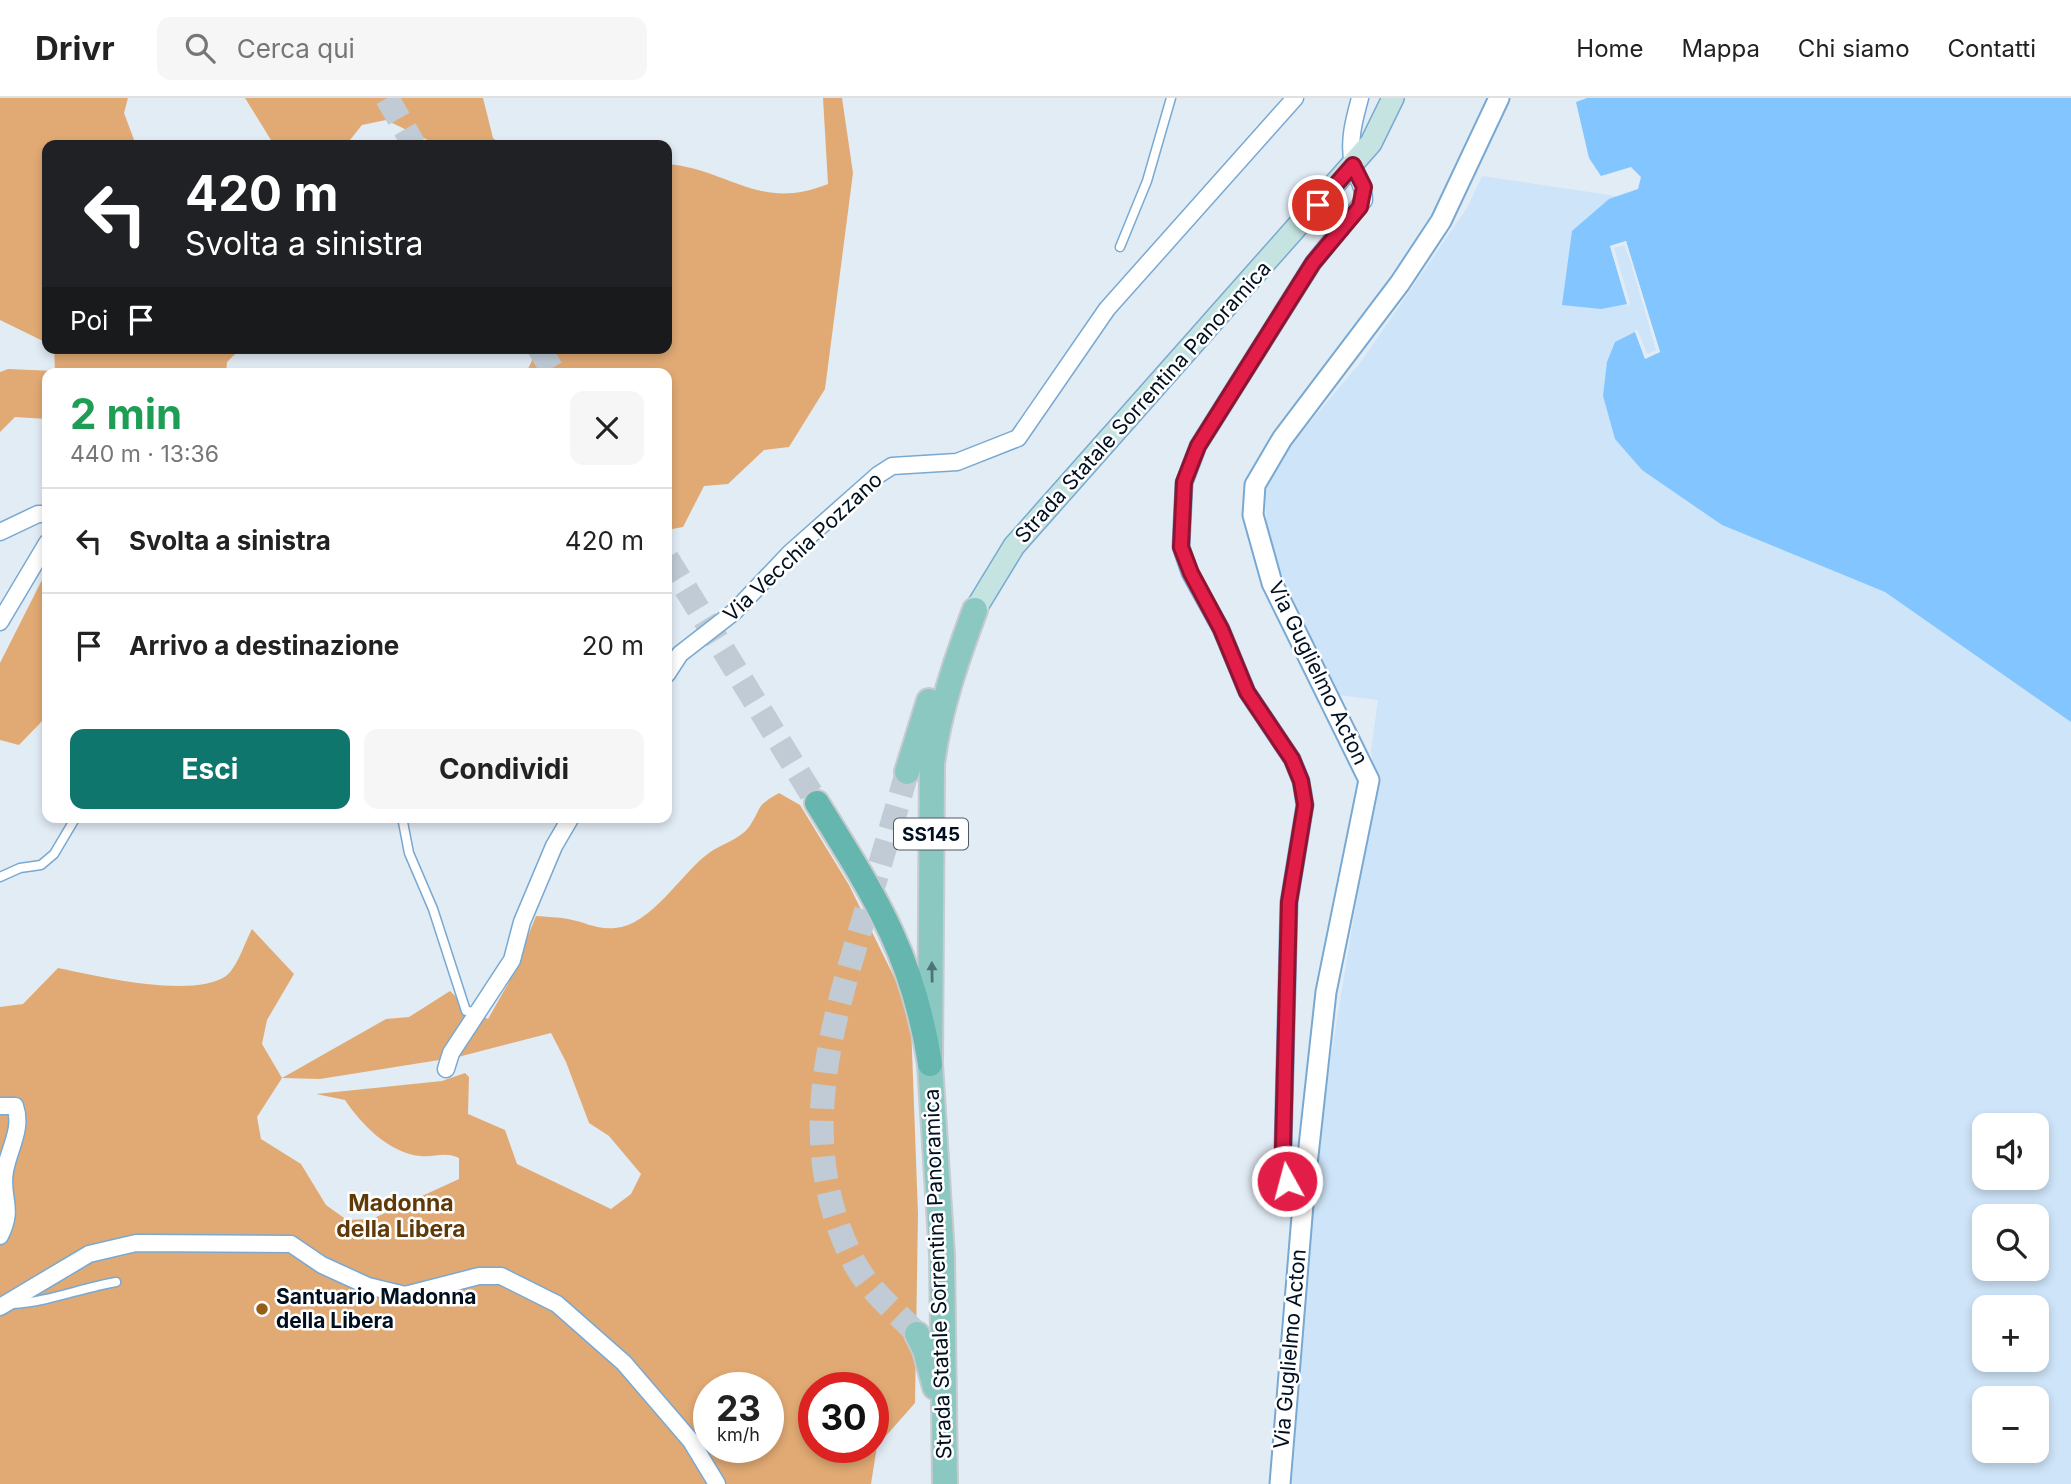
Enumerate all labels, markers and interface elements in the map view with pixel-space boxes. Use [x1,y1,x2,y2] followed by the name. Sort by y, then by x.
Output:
[157,17,647,80] search box
[35,28,115,68] text: Drivr
[181,29,219,67] icon: search
[237,33,355,64] text: Cerca qui
[1576,34,1644,63] text: Home
[1682,34,1760,63] text: Mappa
[1798,34,1910,63] text: Chi siamo
[1948,34,2036,63] text: Contatti
[185,164,338,223] text: 420 m
[70,168,161,259] icon: left
[1288,175,1348,235] pin
[1299,186,1337,224] icon: arrive
[185,224,424,263] text: Svolta a sinistra
[1009,256,1276,548] street label: Strada Statale Sorrentina Panoramica
[122,301,160,339] icon: arrive
[70,305,108,336] text: Poi
[70,388,182,439] text: 2 min
[570,391,644,465] button: close
[70,440,219,468] text: 440 m · 13:36
[718,467,887,627] street label: Via Vecchia Pozzano
[70,522,108,560] icon: left
[129,525,331,556] text: Svolta a sinistra
[565,525,644,556] text: 420 m
[1263,577,1374,768] street label: Via Guglielmo Acton
[70,627,108,665] icon: arrive
[129,630,399,661] text: Arrivo a destinazione
[582,630,644,661] text: 20 m
[70,729,350,809] button: Esci
[364,729,644,809] button: Condividi
[894,818,968,849] road number: SS145
[926,960,938,982] one-way arrow
[919,1088,956,1460] street label: Strada Statale Sorrentina Panoramica
[1972,1113,2049,1463] map controls
[1972,1113,2049,1190] button: sound
[1250,1144,1324,1218] position arrow
[336,1189,466,1243] district label: Madonna della Libera
[1972,1204,2049,1281] button: search
[1268,1248,1311,1450] street label: Via Guglielmo Acton
[276,1284,476,1333] place label: Santuario Madonna della Libera
[1972,1295,2049,1372] button: +
[254,1301,270,1317] marker: Santuario Madonna della Libera
[798,1372,889,1463] speed limit sign: 30
[1972,1386,2049,1463] button: −
[716,1387,761,1429] text: 23
[717,1424,760,1445] text: km/h

